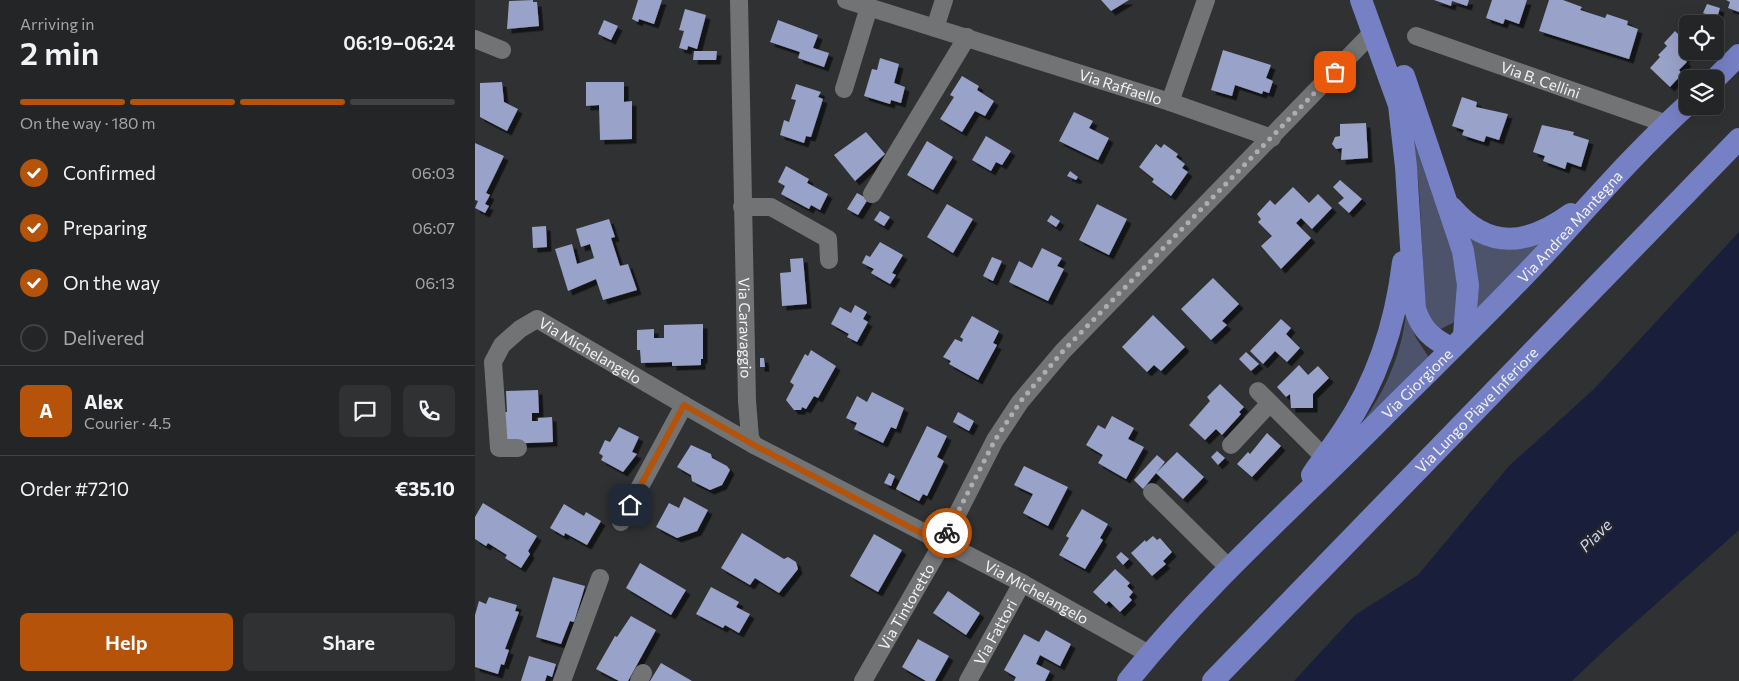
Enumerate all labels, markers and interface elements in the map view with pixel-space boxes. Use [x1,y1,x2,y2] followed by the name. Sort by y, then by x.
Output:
[20,14,94,33] text: Arriving in
[1679,15,1724,115] map controls
[1679,15,1724,60] button: locate
[343,31,455,54] text: 06:19–06:24
[20,32,99,72] text: 2 min
[1314,51,1356,93] pin
[1498,57,1583,102] street label: Via B. Cellini
[1321,58,1349,86] icon: bag
[1077,65,1165,108] street label: Via Raffaello
[1679,70,1724,115] button: layers
[20,113,156,132] text: On the way · 180 m
[20,159,48,187] icon: check
[63,161,156,184] text: Confirmed
[412,163,455,182] text: 06:03
[1514,167,1626,286] street label: Via Andrea Mantegna
[20,214,48,242] icon: check
[63,216,147,239] text: Preparing
[412,218,455,237] text: 06:07
[20,269,48,297] icon: check
[63,271,160,294] text: On the way
[415,273,455,292] text: 06:13
[736,277,756,379] street label: Via Caravaggio
[536,313,645,387] street label: Via Michelangelo
[63,326,144,349] text: Delivered
[1411,343,1541,476] street label: Via Lungo Piave Inferiore
[1378,345,1456,422] street label: Via Giorgione
[339,385,391,437] button: chat
[403,385,455,437] button: phone
[84,390,124,413] text: Alex
[39,399,53,422] text: A
[84,413,171,432] text: Courier · 4.5
[20,477,129,500] text: Order #7210
[395,477,455,500] text: €35.10
[609,484,651,526] pin
[616,491,644,519] icon: home
[922,508,972,558] courier
[1575,514,1616,555] water label: Piave
[933,519,961,547] icon: bike
[981,556,1092,628] street label: Via Michelangelo
[874,560,938,653] street label: Via Tintoretto
[970,596,1020,668] street label: Via Fattori
[20,613,233,671] button: Help
[243,613,455,671] button: Share

